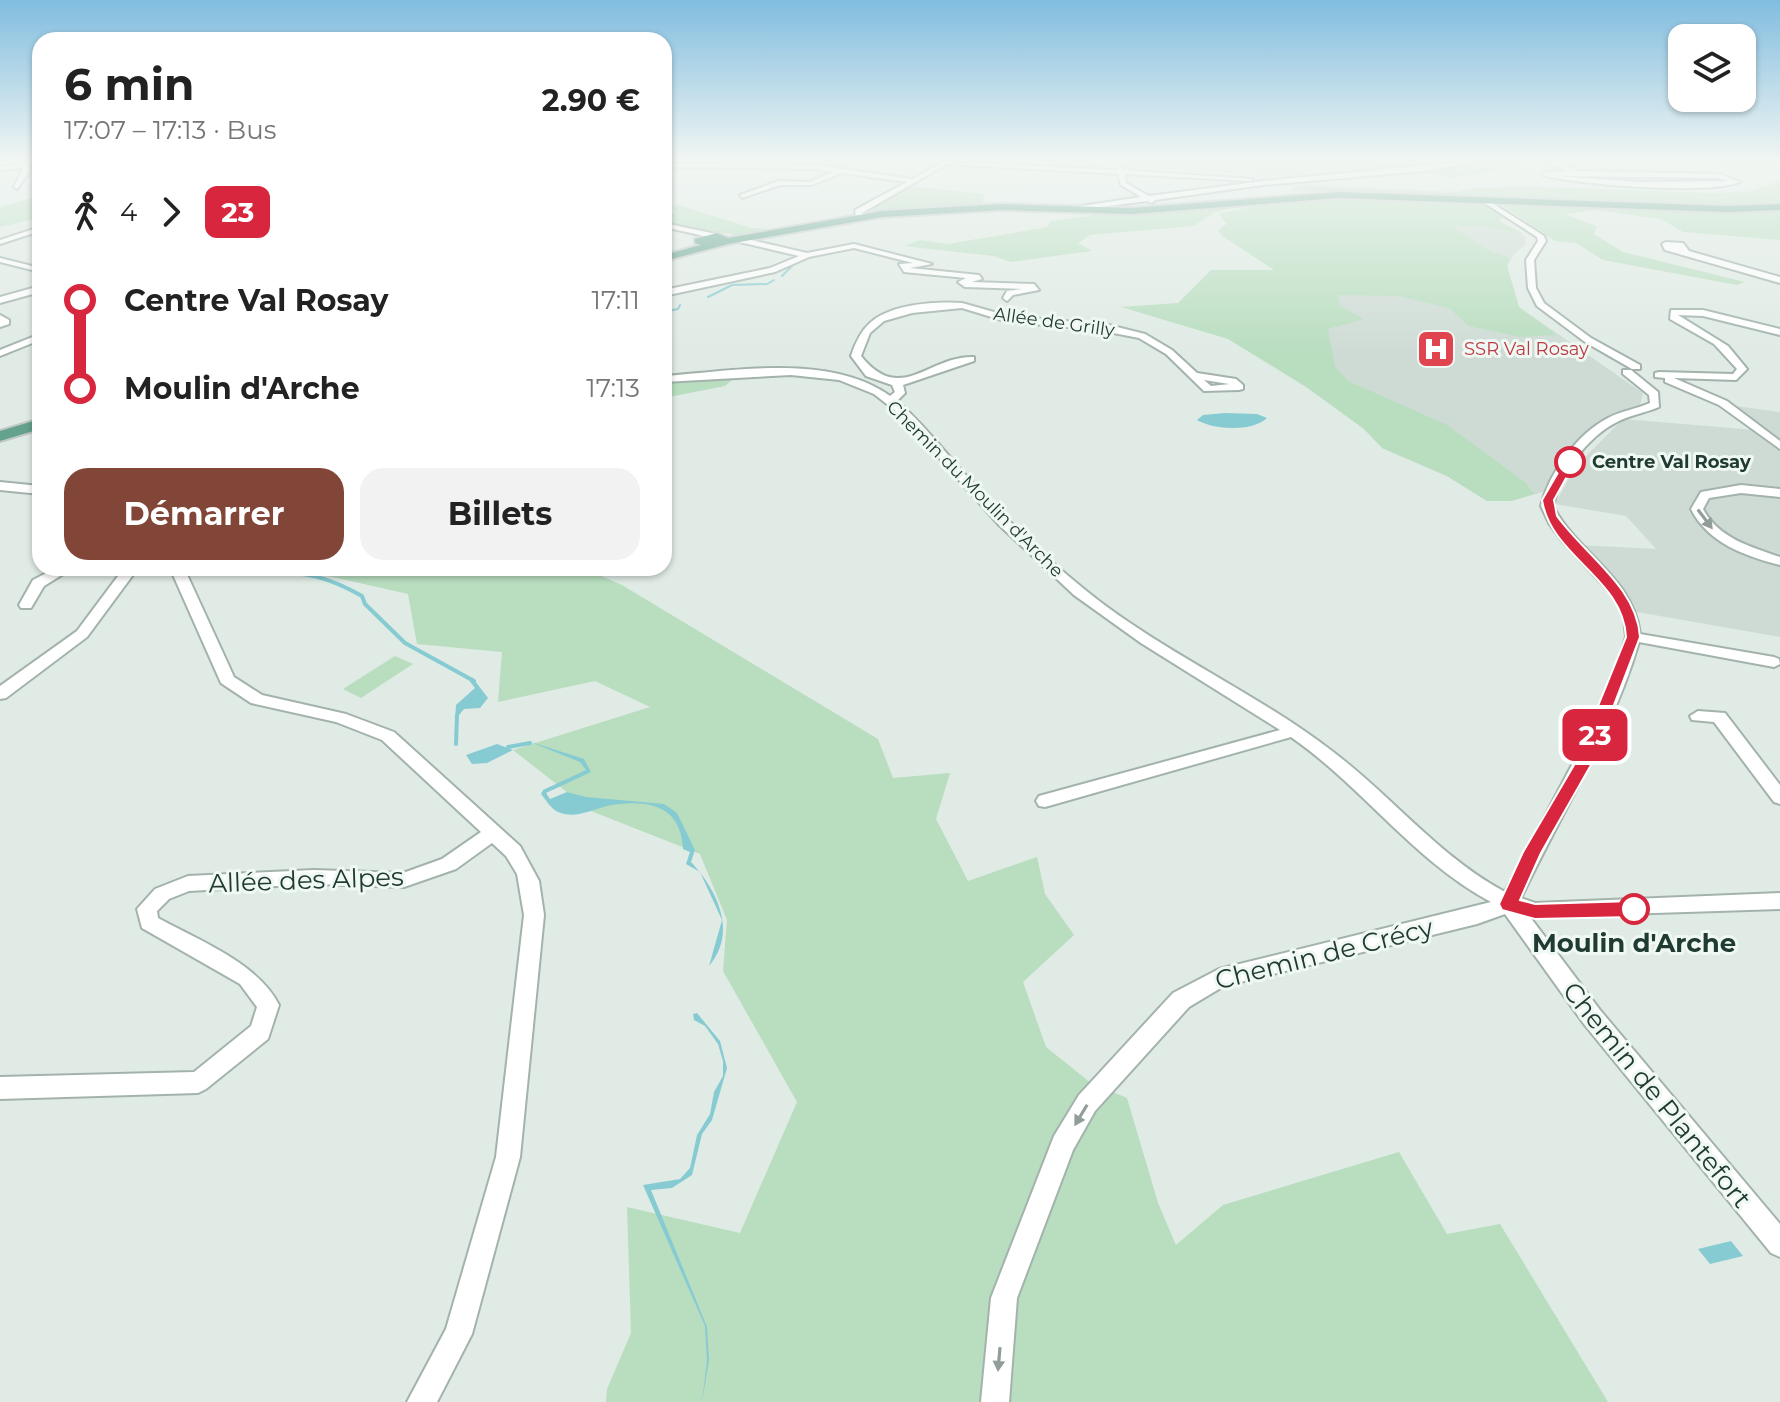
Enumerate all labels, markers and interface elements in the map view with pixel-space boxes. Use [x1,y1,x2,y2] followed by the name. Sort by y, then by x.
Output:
[1668,24,1756,112] map controls
[1668,24,1756,112] button: layers
[64,57,194,111] text: 6 min
[542,82,640,119] text: 2.90 €
[64,114,276,146] text: 17:07 – 17:13 · Bus
[64,190,108,234] icon: walk
[149,190,193,234] icon: forward
[221,195,254,229] text: 23
[120,196,137,228] text: 4
[124,282,389,319] text: Centre Val Rosay
[592,284,640,316] text: 17:11
[992,303,1116,341] street label: Allée de Grilly
[1415,328,1457,370] hospital icon: SSR Val Rosay
[1464,338,1589,360] place label: SSR Val Rosay
[124,370,360,407] text: Moulin d'Arche
[586,372,640,404] text: 17:13
[882,396,1068,582] street label: Chemin du Moulin d'Arche
[1555,447,1585,477] marker: Centre Val Rosay
[1592,451,1751,473] place label: Centre Val Rosay
[64,468,344,560] button: Démarrer
[360,468,640,560] button: Billets
[1697,508,1713,530] one-way arrow
[1559,709,1631,761] line badge: 23
[1578,718,1612,752] text: 23
[208,861,404,899] street label: Allée des Alpes
[1619,894,1649,924] marker: Moulin d'Arche
[1212,911,1437,997] street label: Chemin de Crécy
[1532,927,1736,959] place label: Moulin d'Arche
[1556,976,1758,1214] street label: Chemin de Plantefort
[1074,1104,1088,1126] one-way arrow
[992,1347,1005,1372] one-way arrow

